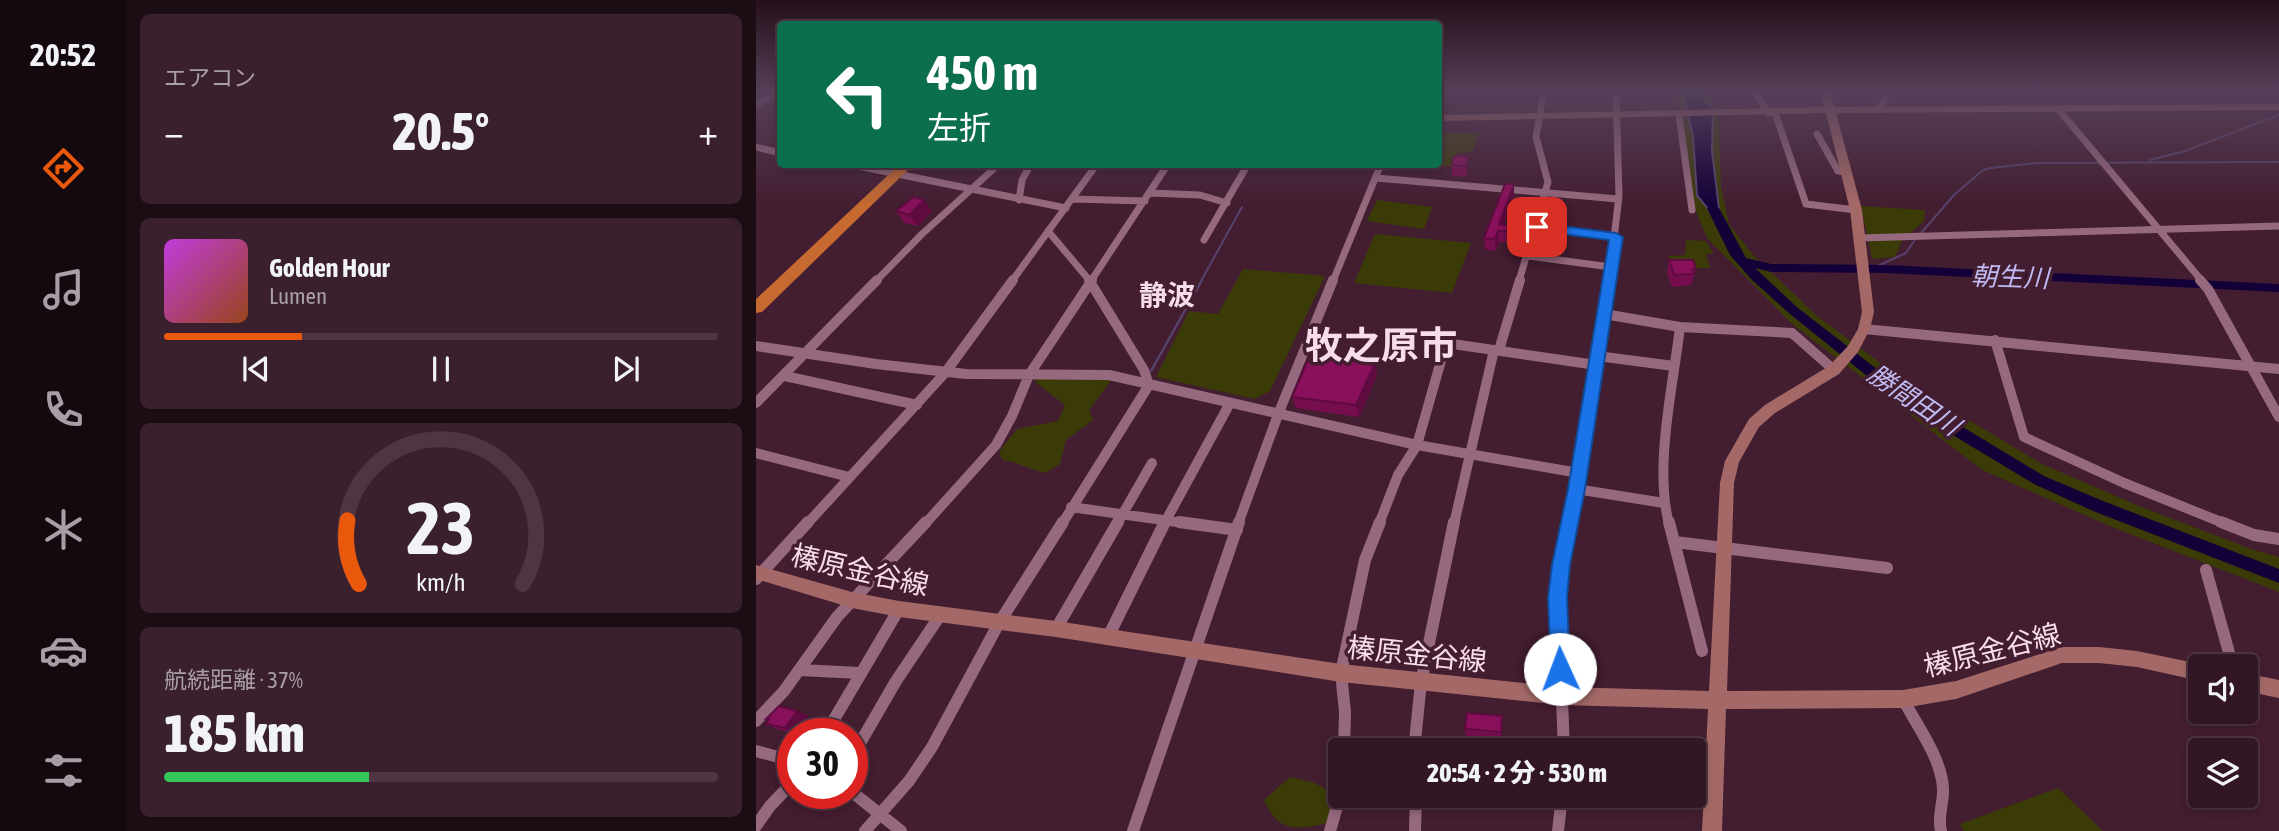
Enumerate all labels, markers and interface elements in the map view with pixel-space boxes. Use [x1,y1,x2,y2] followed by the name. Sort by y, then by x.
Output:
[30,36,96,73] text: 20:52
[927,44,1038,100] text: 450 m
[812,49,903,140] icon: left
[164,65,256,91] text: エアコン
[393,101,489,161] text: 20.5°
[927,109,991,146] text: 左折
[164,110,184,153] text: −
[698,110,718,153] text: +
[39,144,88,193] icon: directions
[1507,197,1567,257] pin
[1518,208,1556,246] icon: arrive
[269,253,389,283] text: Golden Hour
[1970,261,2052,293] water label: 朝生川
[39,265,88,314] icon: music
[1139,279,1195,311] district label: 静波
[269,283,327,309] text: Lumen
[1305,324,1457,367] district label: 牧之原市
[237,350,275,388] icon: previous
[422,350,460,388] icon: pause
[607,350,645,388] icon: next
[1862,358,1968,443] water label: 勝間田川
[39,385,88,434] icon: phone
[407,486,475,569] text: 23
[39,505,88,554] icon: climate
[788,539,932,601] street label: 榛原金谷線
[416,567,466,595] text: km/h
[1920,618,2064,682] street label: 榛原金谷線
[39,626,88,675] icon: car
[1346,631,1488,677] street label: 榛原金谷線
[1523,632,1597,706] position arrow
[2188,654,2258,808] map controls
[2188,654,2258,724] button: sound
[164,667,303,693] text: 航続距離 · 37%
[164,703,305,763] text: 185 km
[777,718,868,809] speed limit sign: 30
[2188,738,2258,808] button: layers
[39,746,88,795] icon: filters
[1427,758,1607,788] text: 20:54 · 2 分 · 530 m

